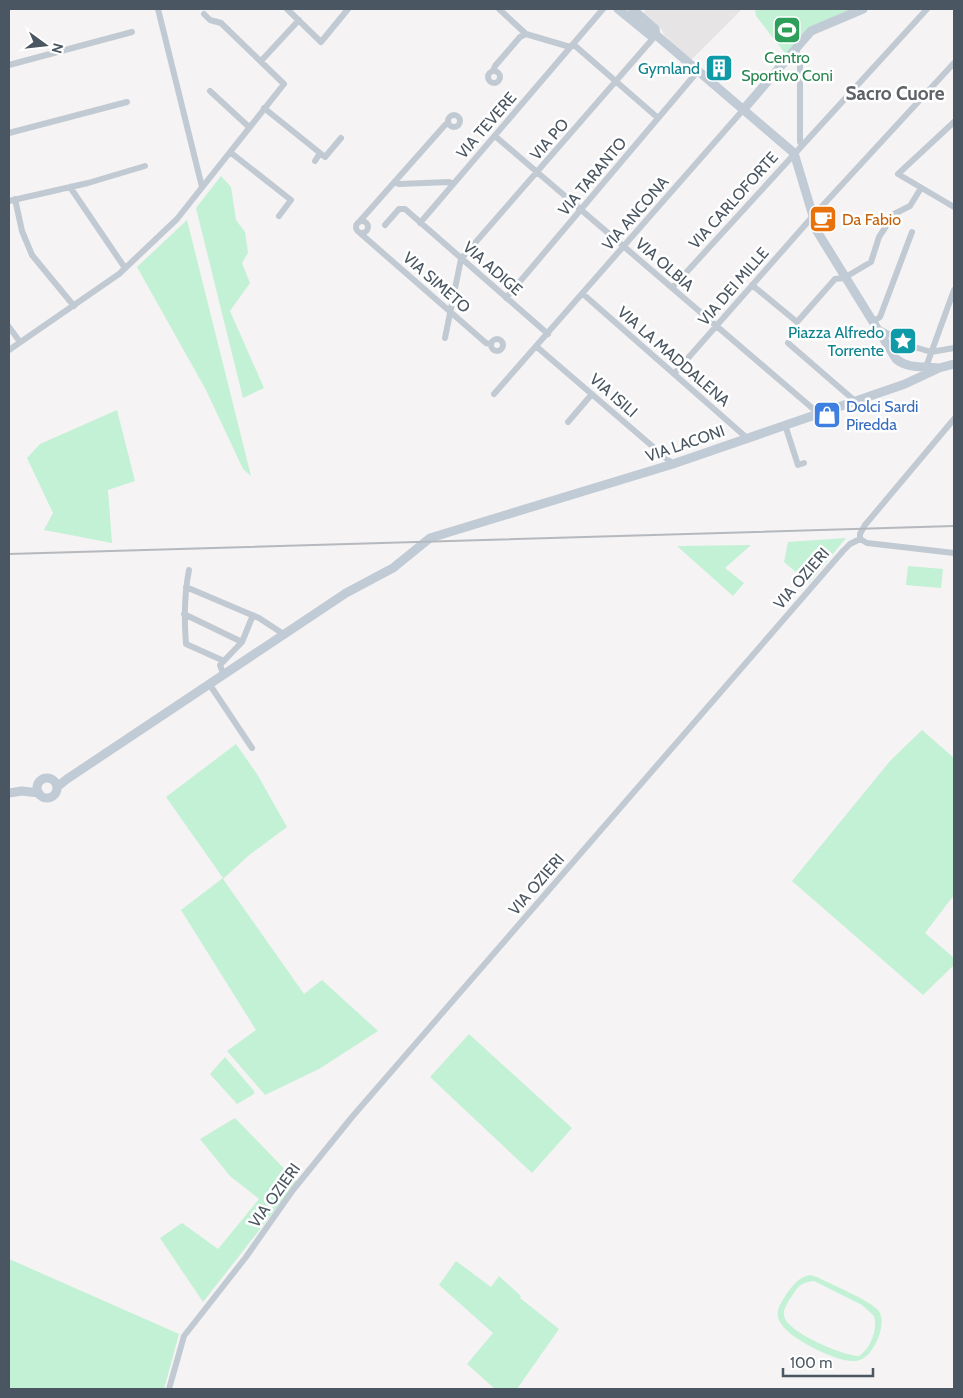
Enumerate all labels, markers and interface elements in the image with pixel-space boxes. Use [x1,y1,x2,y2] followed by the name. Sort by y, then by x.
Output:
[772,15,802,45] sports icon: Centro Sportivo Coni
[20,20,70,70] north arrow
[48,41,68,55] text: N
[741,48,833,85] place label: Centro Sportivo Coni
[704,53,734,83] building icon: Gymland
[638,59,700,78] place label: Gymland
[846,82,945,105] district label: Sacro Cuore
[452,88,520,162] street label: VIA TEVERE
[526,115,573,164] street label: VIA PO
[554,133,631,219] street label: VIA TARANTO
[685,148,782,253] street label: VIA CARLOFORTE
[598,172,673,254] street label: VIA ANCONA
[808,204,838,234] cafe icon: Da Fabio
[842,210,901,229] place label: Da Fabio
[632,234,698,295] street label: VIA OLBIA
[459,237,526,299] street label: VIA ADIGE
[694,243,773,329] street label: VIA DEI MILLE
[399,248,474,317] street label: VIA SIMETO
[614,302,734,410] street label: VIA LA MADDALENA
[788,323,884,360] place label: Piazza Alfredo Torrente
[888,326,918,356] place icon: Piazza Alfredo Torrente
[586,370,641,421] street label: VIA ISILI
[846,397,918,434] place label: Dolci Sardi Piredda
[812,400,842,430] shop icon: Dolci Sardi Piredda
[643,421,727,466] street label: VIA LACONI
[770,544,833,613] street label: VIA OZIERI
[505,850,568,919] street label: VIA OZIERI
[245,1159,304,1231] street label: VIA OZIERI
[783,1346,873,1378] scale bar
[790,1354,832,1372] text: 100 m

